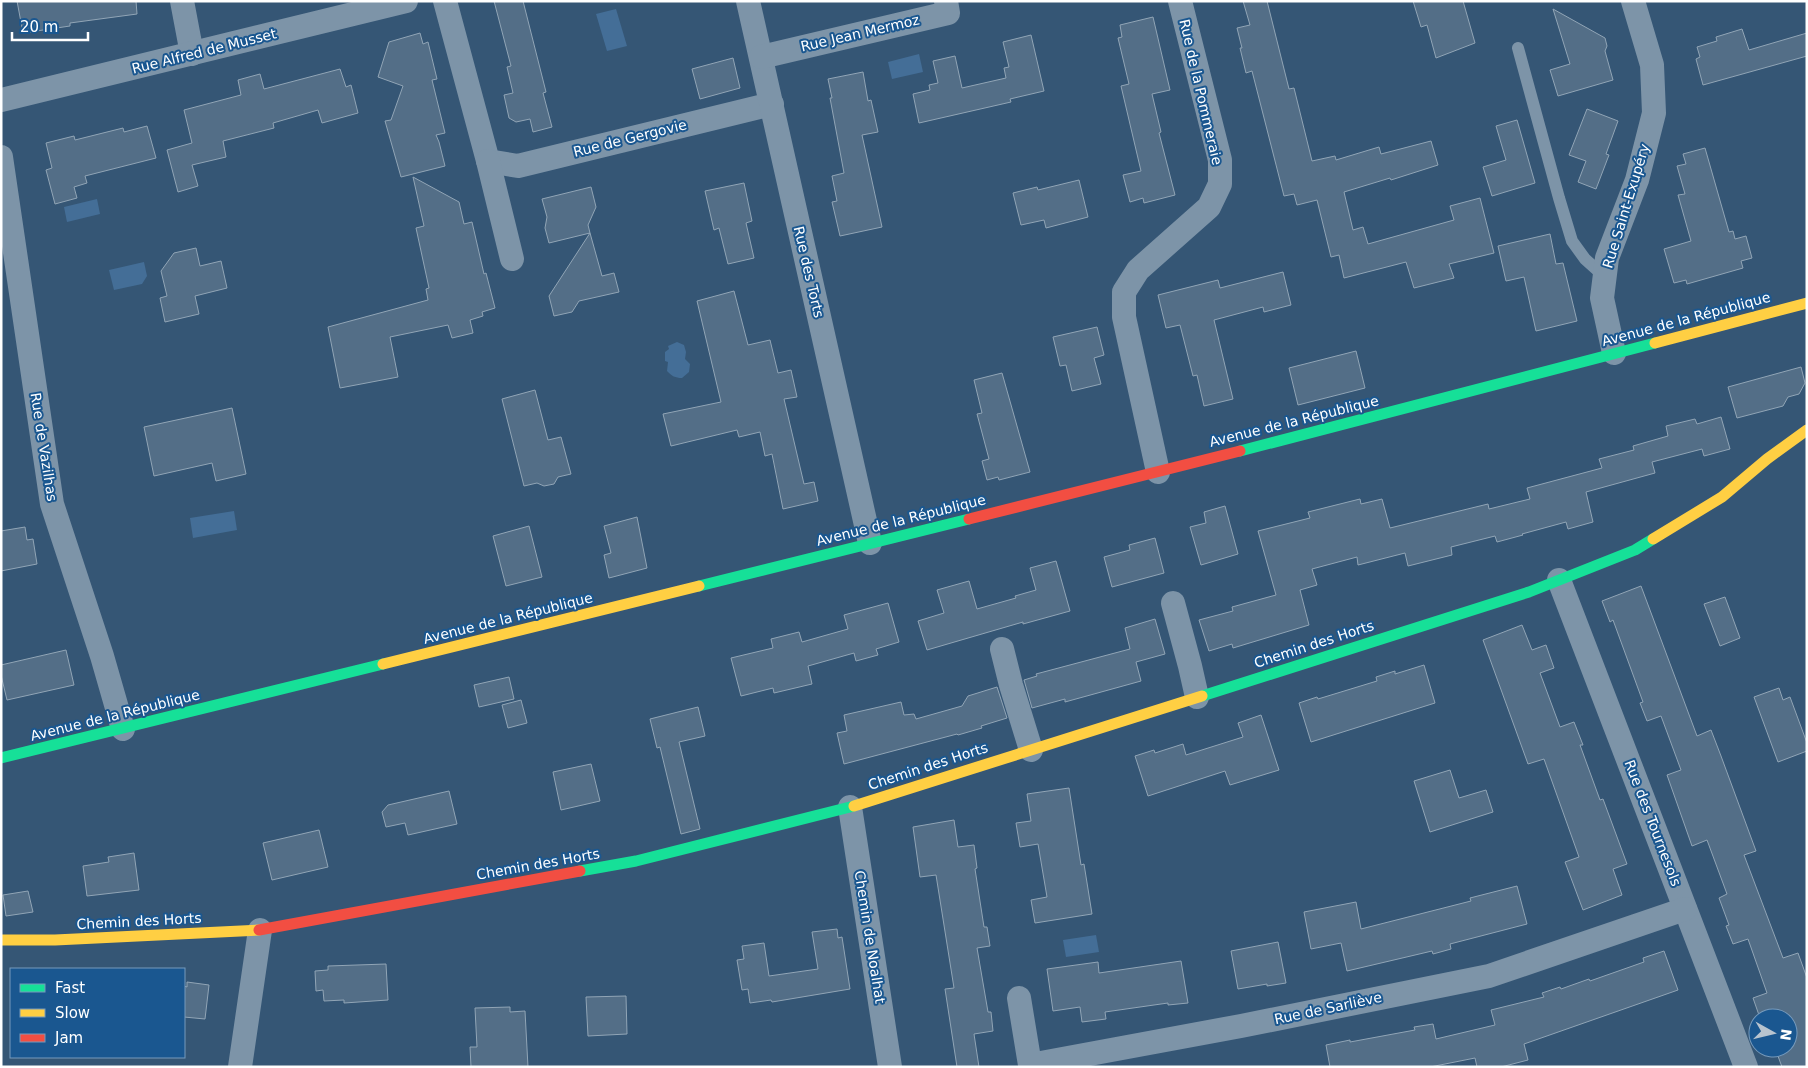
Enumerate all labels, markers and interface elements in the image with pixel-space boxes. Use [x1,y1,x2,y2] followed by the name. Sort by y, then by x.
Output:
[12,10,89,42] scale bar
[799,12,921,54] street label: Rue Jean Mermoz
[20,18,58,36] text: 20 m
[1176,18,1226,166] street label: Rue de la Pommeraie
[130,25,278,77] street label: Rue Alfred de Musset
[572,116,688,160] street label: Rue de Gergovie
[1599,142,1653,270] street label: Rue Saint-Exupéry
[791,225,827,319] street label: Rue des Torts
[1600,289,1772,349] street label: Avenue de la République
[27,391,61,503] street label: Rue de Vazilhas
[1208,392,1380,450] street label: Avenue de la République
[815,491,987,549] street label: Avenue de la République
[422,589,594,647] street label: Avenue de la République
[1252,617,1376,671] street label: Chemin des Horts
[29,686,201,744] street label: Avenue de la République
[866,739,990,793] street label: Chemin des Horts
[1622,758,1684,888] street label: Rue des Tournesols
[475,845,601,883] street label: Chemin des Horts
[852,869,889,1005] street label: Chemin de Noalhat
[76,910,202,932] street label: Chemin des Horts
[10,968,185,1058] legend
[55,979,85,997] text: Fast
[1273,989,1383,1027] street label: Rue de Sarliève
[55,1004,90,1022] text: Slow
[1748,1008,1798,1058] north arrow
[1777,1028,1795,1042] text: N
[54,1029,83,1047] text: Jam

